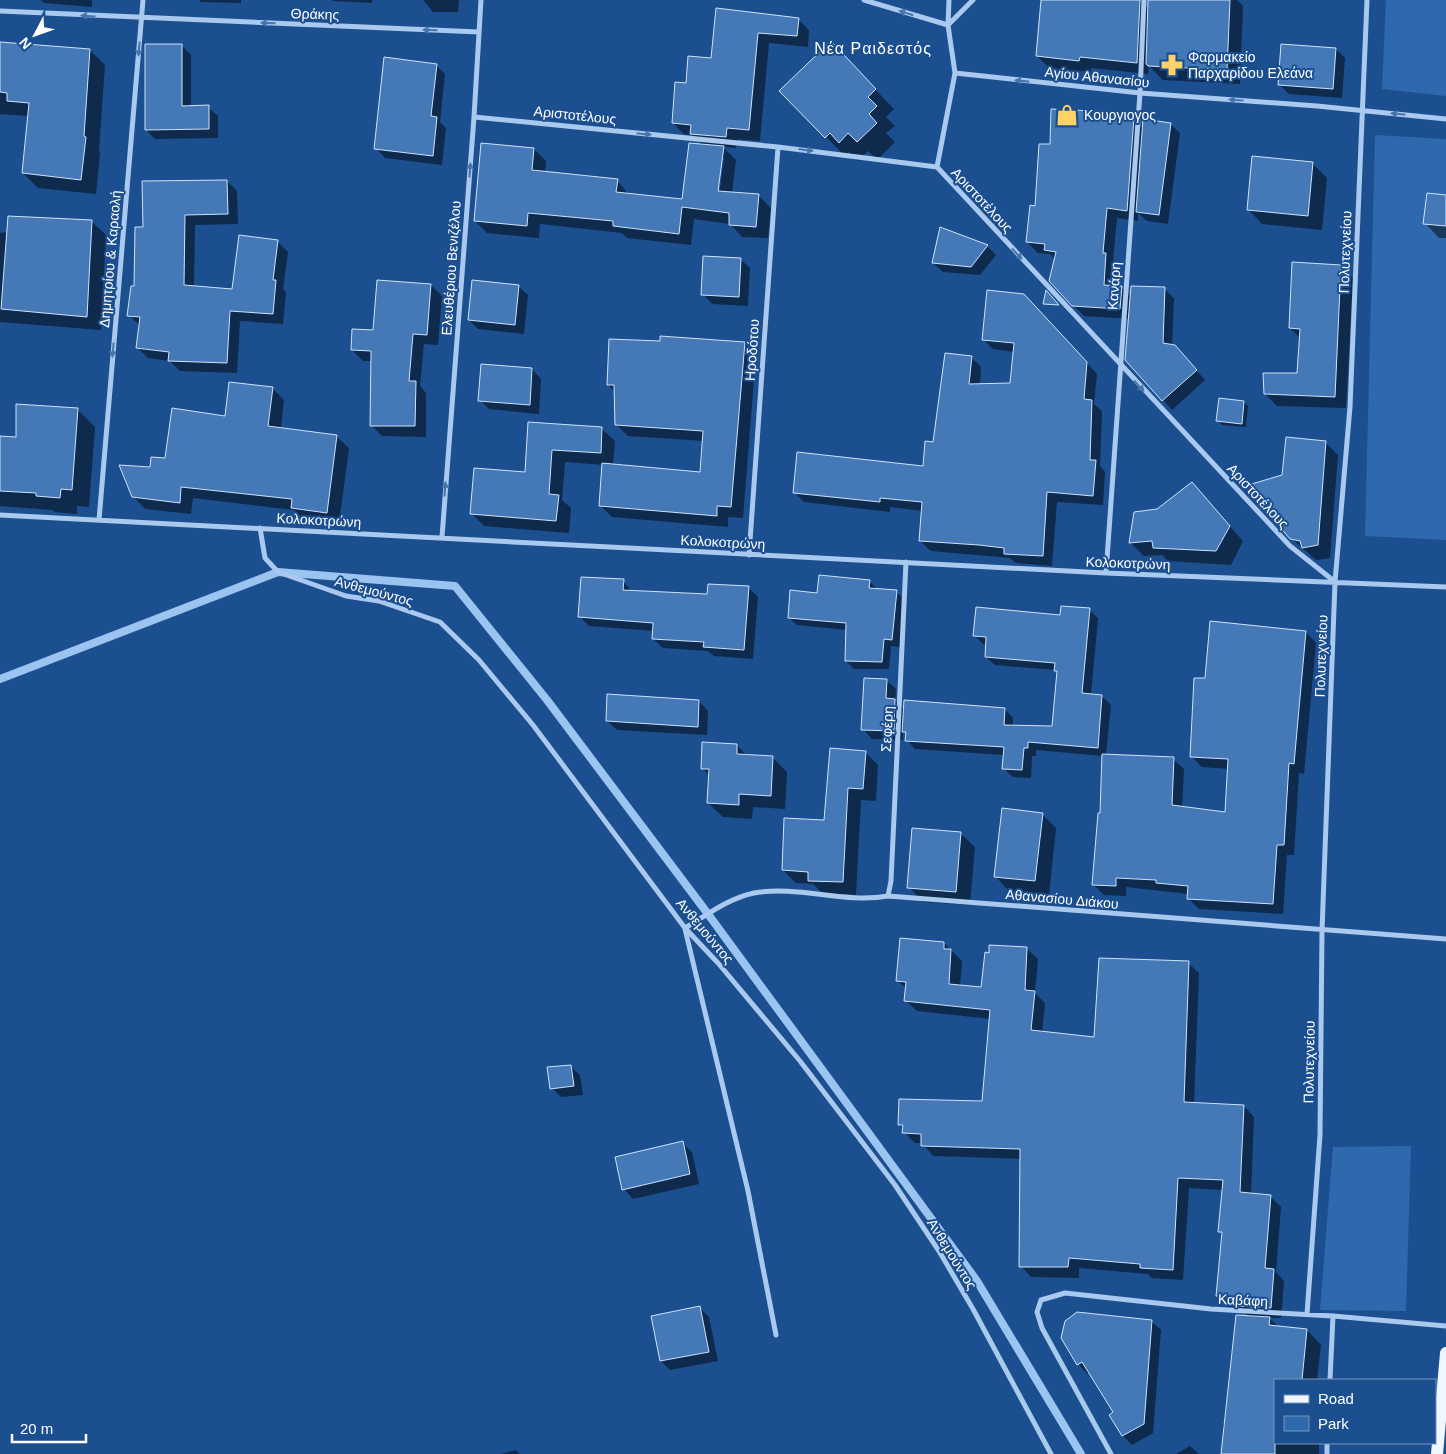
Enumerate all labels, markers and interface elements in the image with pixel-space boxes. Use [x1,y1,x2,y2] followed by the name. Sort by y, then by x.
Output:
[290,5,340,23] street label: Θράκης
[898,8,913,16] one-way arrow
[10,10,60,60] north arrow
[80,11,96,19] one-way arrow
[259,19,275,27] one-way arrow
[422,26,438,34] one-way arrow
[16,34,35,53] text: N
[814,40,932,57] district label: Νέα Ραιδεστός
[135,41,143,57] one-way arrow
[1188,49,1313,81] place label: Φαρμακείο Παρχαρίδου Ελεάνα
[1159,52,1185,78] pharmacy icon: Φαρμακείο Παρχαρίδου Ελεάνα
[1044,64,1150,90] street label: Αγίου Αθανασίου
[1013,76,1029,84] one-way arrow
[1227,96,1243,104] one-way arrow
[1054,102,1080,128] shop icon: Κουργιογος
[533,103,617,127] street label: Αριστοτέλους
[1084,107,1156,123] place label: Κουργιογος
[1389,110,1405,118] one-way arrow
[637,130,653,138] one-way arrow
[798,146,814,154] one-way arrow
[466,161,474,177] one-way arrow
[948,164,1016,236] street label: Αριστοτέλους
[96,190,124,328] street label: Δημητρίου & Καραολή
[438,200,464,336] street label: Ελευθέριου Βενιζέλου
[1336,210,1354,294] street label: Πολυτεχνείου
[1011,248,1023,260] one-way arrow
[1104,261,1124,311] street label: Κανάρη
[742,319,762,381] street label: Ηροδότου
[109,342,117,358] one-way arrow
[1133,380,1145,392] one-way arrow
[1224,460,1292,532] street label: Αριστοτέλους
[442,480,450,496] one-way arrow
[276,510,362,530] street label: Κολοκοτρώνη
[680,532,766,552] street label: Κολοκοτρώνη
[1085,554,1171,572] street label: Κολοκοτρώνη
[333,573,415,609] street label: Ανθεμούντος
[1312,614,1330,698] street label: Πολυτεχνείου
[878,706,896,752] street label: Σεφέρη
[1005,886,1119,912] street label: Αθανασίου Διάκου
[673,895,737,967] street label: Ανθεμούντος
[1300,1020,1318,1104] street label: Πολυτεχνείου
[924,1216,980,1293] street label: Ανθεμούντος
[1217,1291,1269,1309] street label: Καβάφη
[1274,1379,1436,1444] legend
[1318,1390,1354,1407] text: Road
[12,1412,86,1444] scale bar
[1318,1415,1349,1432] text: Park
[20,1420,53,1437] text: 20 m

